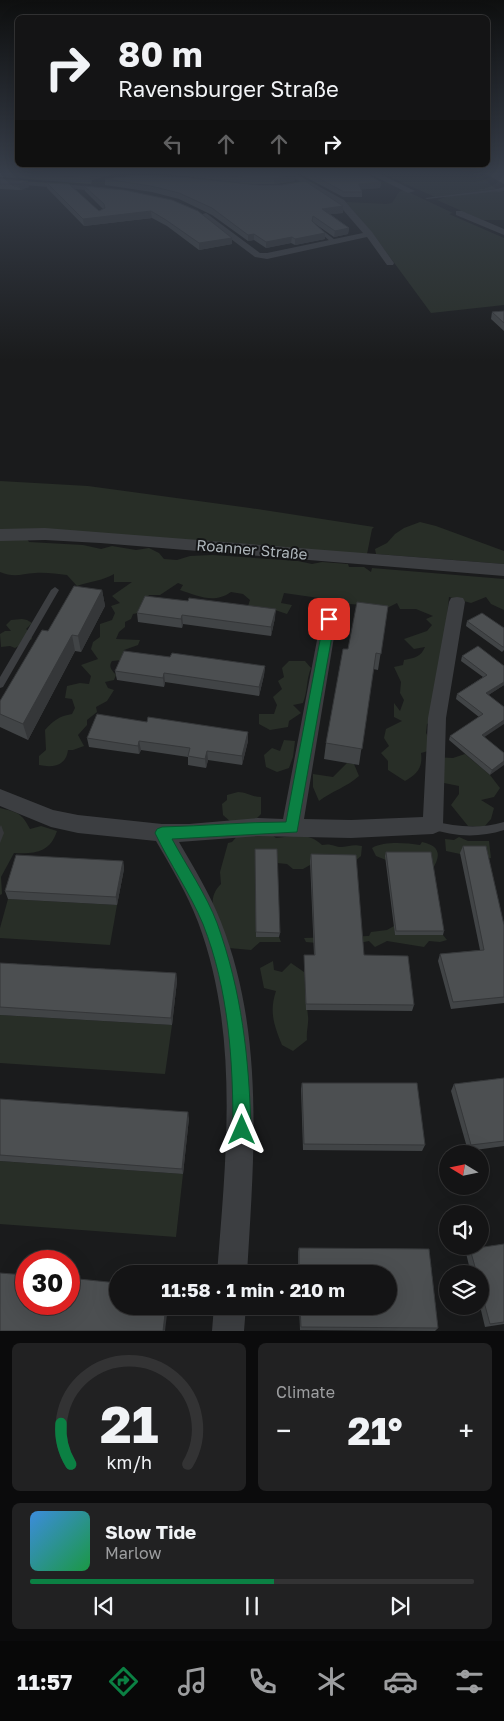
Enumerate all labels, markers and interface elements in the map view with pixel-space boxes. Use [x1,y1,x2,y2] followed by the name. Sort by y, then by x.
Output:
[118,33,203,75] text: 80 m
[35,35,100,100] icon: right
[118,75,339,102] text: Ravensburger Straße
[159,130,187,158] icon: left
[212,130,240,158] icon: ahead
[265,130,293,158] icon: ahead
[318,130,346,158] icon: right
[196,535,308,563] street label: Roanner Straße
[308,598,350,640] pin
[315,605,343,633] icon: arrive
[215,1103,267,1155] position arrow
[439,1145,489,1195] north arrow
[439,1145,489,1315] map controls
[439,1205,489,1255] button: sound
[15,1250,80,1315] speed limit sign: 30
[439,1265,489,1315] button: layers
[161,1278,345,1301] text: 11:58 · 1 min · 210 m
[276,1382,335,1402] text: Climate
[100,1392,158,1454] text: 21
[348,1408,403,1453] text: 21°
[276,1414,291,1447] text: −
[459,1414,474,1447] text: +
[106,1451,152,1473] text: km/h
[105,1520,196,1543] text: Slow Tide
[105,1543,161,1563] text: Marlow
[90,1592,118,1620] icon: previous
[238,1592,266,1620] icon: pause
[386,1592,414,1620] icon: next
[106,1664,141,1699] icon: directions
[175,1664,210,1699] icon: music
[245,1664,280,1699] icon: phone
[314,1664,349,1699] icon: climate
[383,1664,418,1699] icon: car
[452,1664,487,1699] icon: filters
[17,1668,72,1695] text: 11:57

